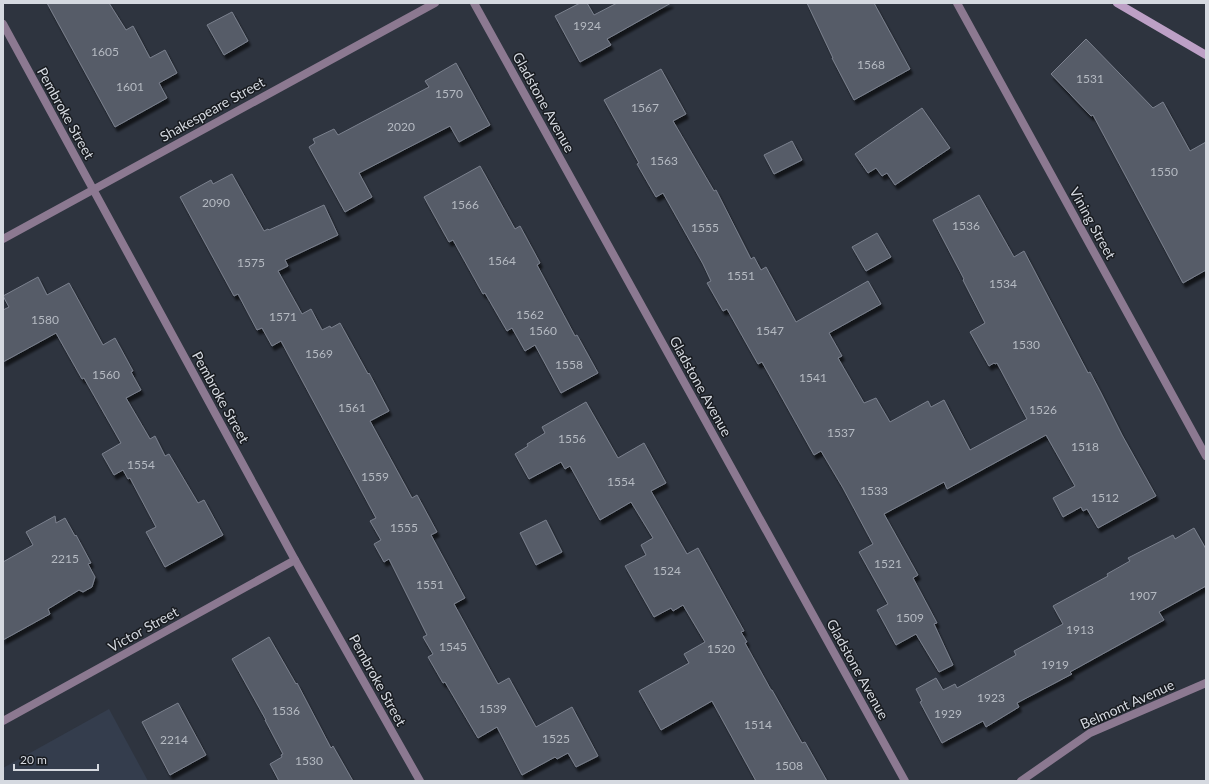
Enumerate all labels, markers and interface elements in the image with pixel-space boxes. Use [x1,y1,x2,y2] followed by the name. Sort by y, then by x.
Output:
[573,18,601,33] house number: 1924
[91,44,119,59] house number: 1605
[509,49,579,155] street label: Gladstone Avenue
[857,57,885,72] house number: 1568
[34,64,98,162] street label: Pembroke Street
[1076,71,1104,86] house number: 1531
[157,73,267,145] street label: Shakespeare Street
[116,79,144,94] house number: 1601
[435,86,463,101] house number: 1570
[631,100,659,115] house number: 1567
[387,119,415,134] house number: 2020
[650,153,678,168] house number: 1563
[1150,164,1178,179] house number: 1550
[1066,184,1120,262] street label: Vining Street
[202,195,230,210] house number: 2090
[451,197,479,212] house number: 1566
[952,218,980,233] house number: 1536
[691,220,719,235] house number: 1555
[488,253,516,268] house number: 1564
[237,255,265,270] house number: 1575
[727,268,755,283] house number: 1551
[989,276,1017,291] house number: 1534
[516,307,544,322] house number: 1562
[269,309,297,324] house number: 1571
[31,312,59,327] house number: 1580
[529,323,557,338] house number: 1560
[756,323,784,338] house number: 1547
[666,333,736,439] street label: Gladstone Avenue
[1012,337,1040,352] house number: 1530
[305,346,333,361] house number: 1569
[189,348,253,446] street label: Pembroke Street
[555,357,583,372] house number: 1558
[92,367,120,382] house number: 1560
[799,370,827,385] house number: 1541
[338,400,366,415] house number: 1561
[1029,402,1057,417] house number: 1526
[827,425,855,440] house number: 1537
[558,431,586,446] house number: 1556
[1071,439,1099,454] house number: 1518
[127,457,155,472] house number: 1554
[361,469,389,484] house number: 1559
[607,474,635,489] house number: 1554
[860,483,888,498] house number: 1533
[1091,490,1119,505] house number: 1512
[390,520,418,535] house number: 1555
[51,551,79,566] house number: 2215
[874,556,902,571] house number: 1521
[653,563,681,578] house number: 1524
[416,577,444,592] house number: 1551
[1129,588,1157,603] house number: 1907
[105,603,181,655] street label: Victor Street
[896,610,924,625] house number: 1509
[823,616,893,722] street label: Gladstone Avenue
[1066,622,1094,637] house number: 1913
[346,631,410,729] street label: Pembroke Street
[439,639,467,654] house number: 1545
[707,641,735,656] house number: 1520
[1041,657,1069,672] house number: 1919
[1077,676,1177,732] street label: Belmont Avenue
[977,690,1005,705] house number: 1923
[479,701,507,716] house number: 1539
[272,703,300,718] house number: 1536
[934,706,962,721] house number: 1929
[744,717,772,732] house number: 1514
[542,731,570,746] house number: 1525
[160,732,188,747] house number: 2214
[14,746,98,772] scale bar
[20,752,47,767] text: 20 m
[295,753,323,768] house number: 1530
[775,758,803,773] house number: 1508

